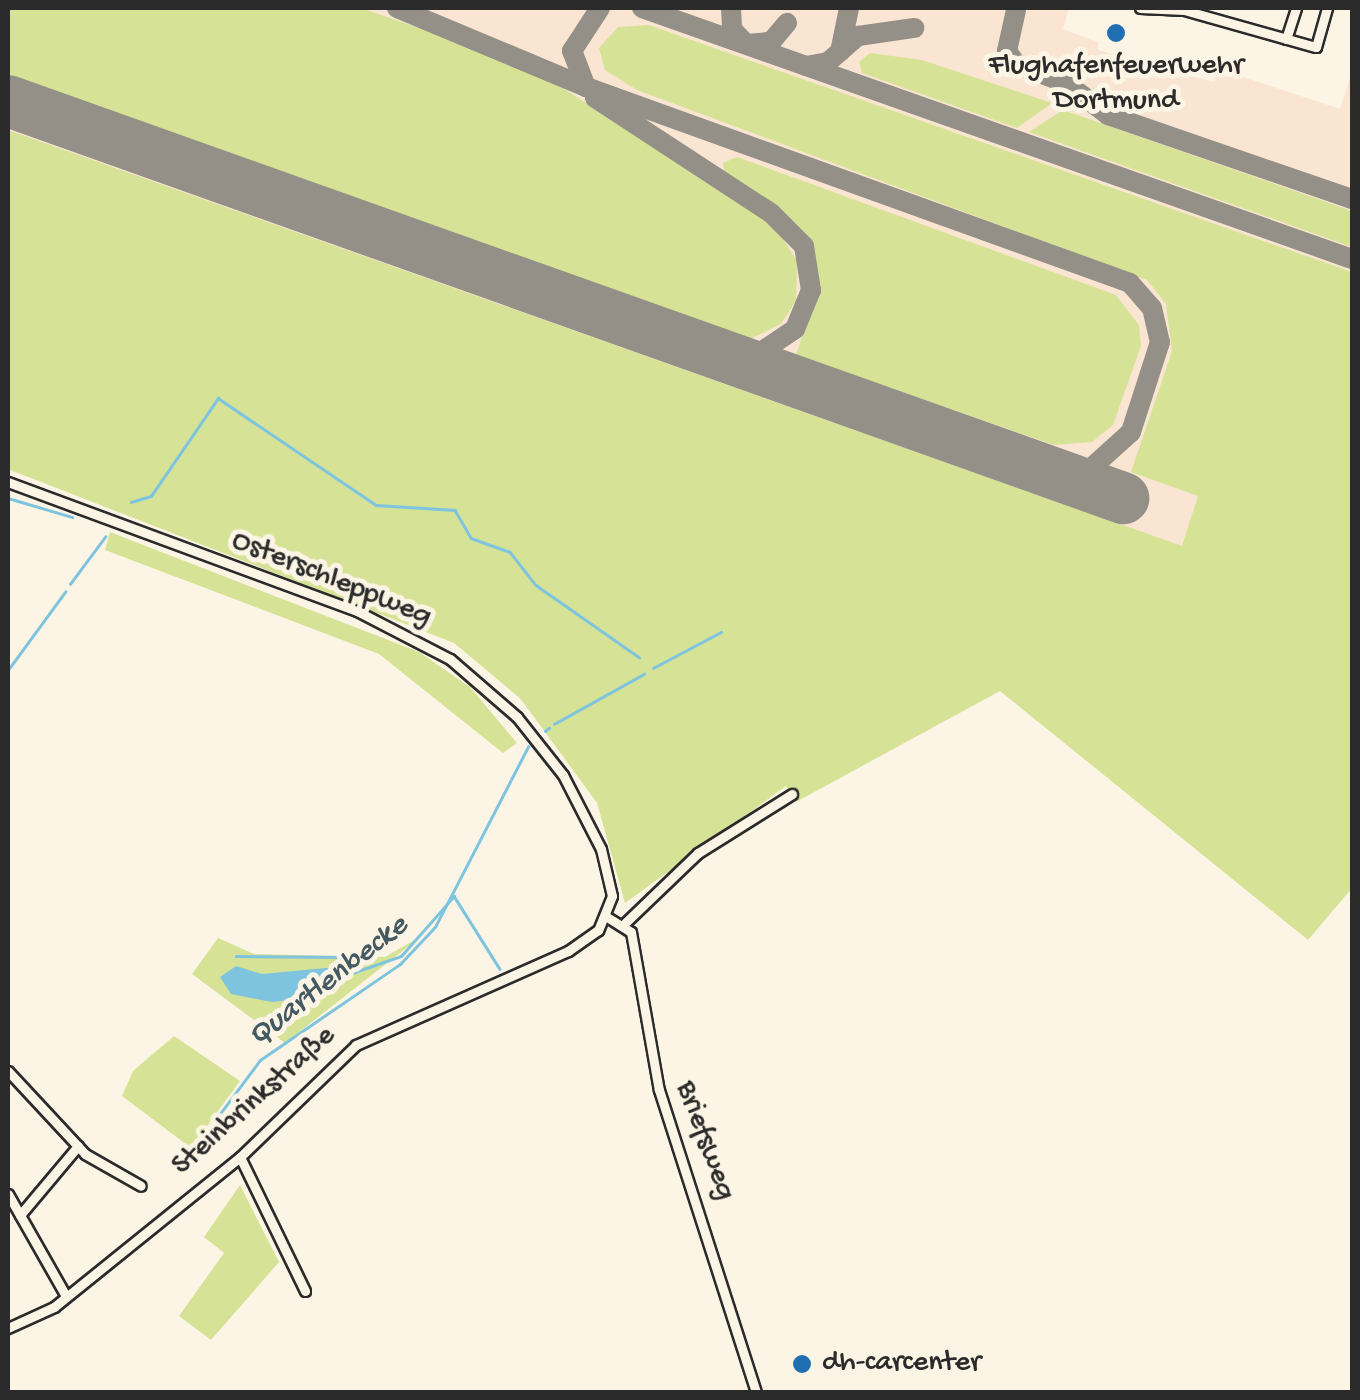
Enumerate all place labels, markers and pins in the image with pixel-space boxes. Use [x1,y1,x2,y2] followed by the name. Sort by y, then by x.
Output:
[1105,22,1127,44] marker: Flughafenfeuerwehr Dortmund
[988,49,1244,120] place label: Flughafenfeuerwehr Dortmund
[822,1346,981,1382] place label: dh-carcenter
[791,1353,813,1375] marker: dh-carcenter

